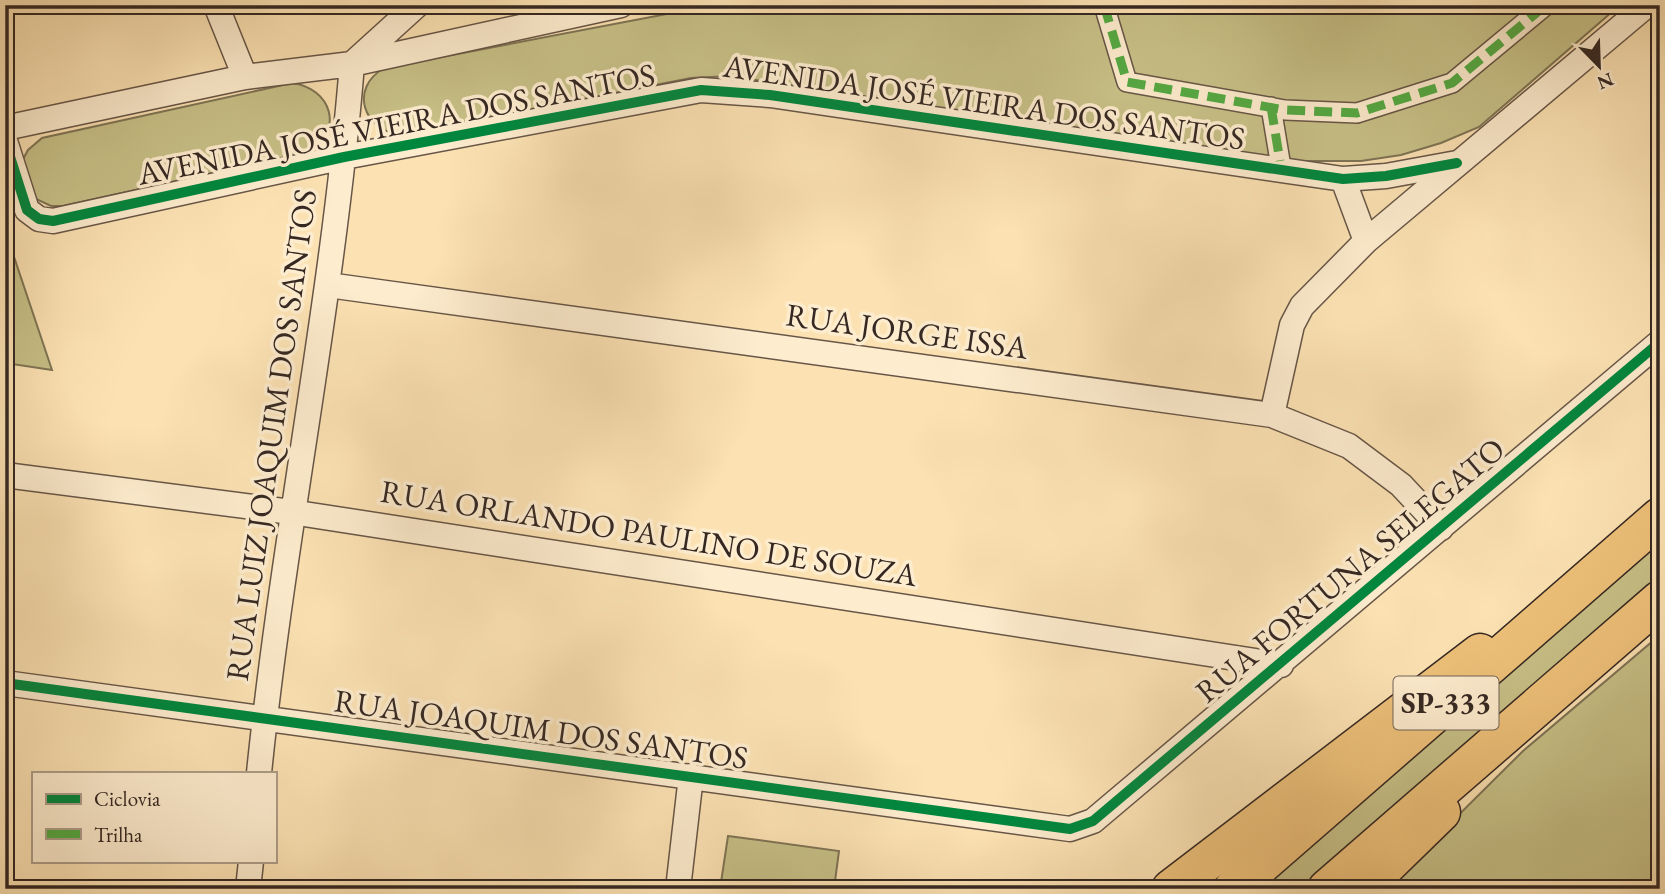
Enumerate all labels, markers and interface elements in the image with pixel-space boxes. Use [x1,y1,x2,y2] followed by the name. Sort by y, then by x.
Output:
[1564,32,1634,102] north arrow
[720,44,1247,159] street label: AVENIDA JOSÉ VIEIRA DOS SANTOS
[133,53,658,195] street label: AVENIDA JOSÉ VIEIRA DOS SANTOS
[1593,67,1617,96] text: N
[216,187,326,683] street label: RUA LUIZ JOAQUIM DOS SANTOS
[783,293,1031,369] street label: RUA JORGE ISSA
[1186,428,1514,712] street label: RUA FORTUNA SELEGATO
[378,470,921,596] street label: RUA ORLANDO PAULINO DE SOUZA
[1394,676,1498,730] road number: SP-333
[332,679,750,779] street label: RUA JOAQUIM DOS SANTOS
[32,772,276,862] legend
[94,785,161,812] text: Ciclovia
[94,821,143,848] text: Trilha

